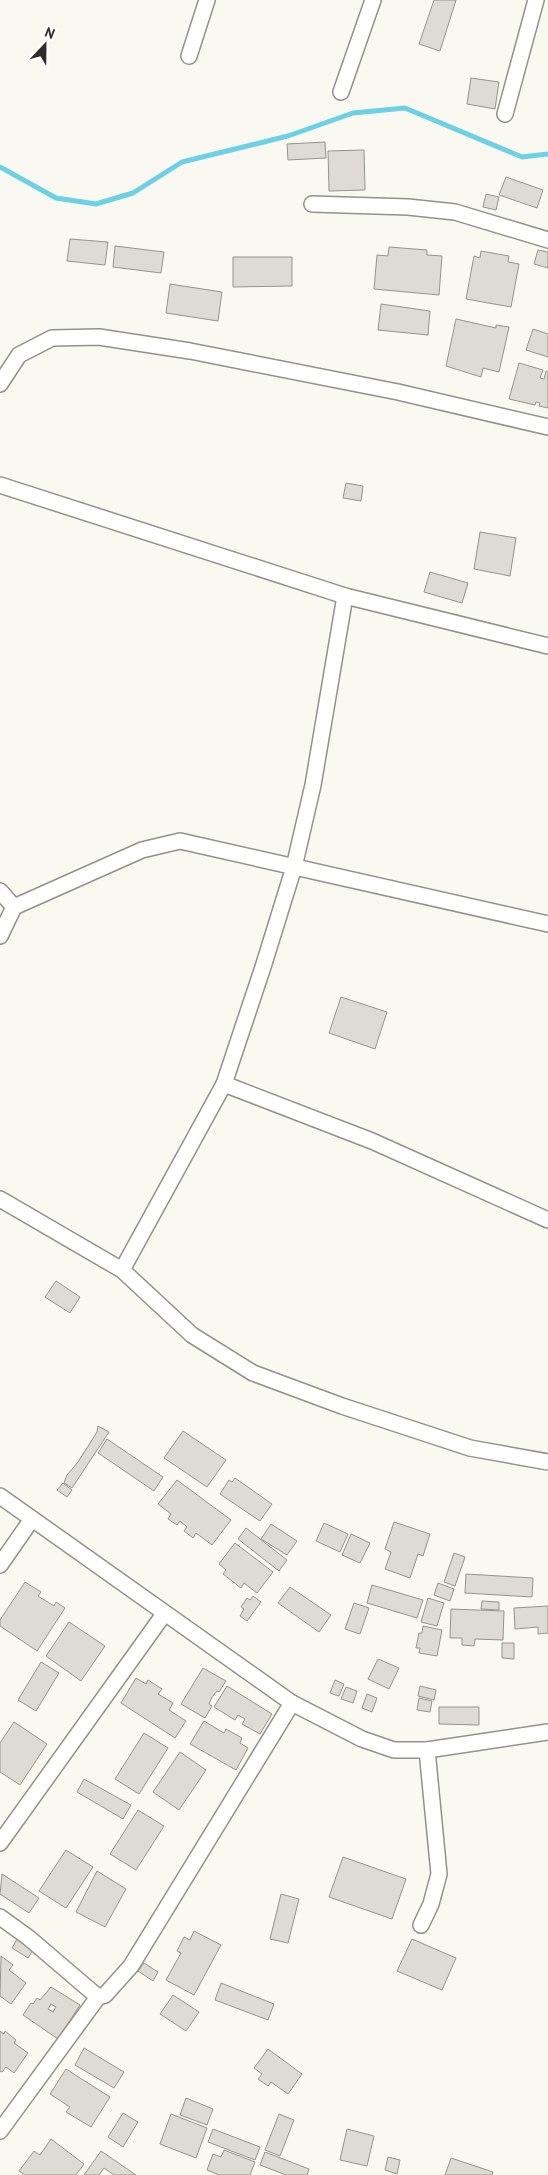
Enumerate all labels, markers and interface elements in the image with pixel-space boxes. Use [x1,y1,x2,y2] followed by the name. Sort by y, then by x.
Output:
[20,20,70,70] north arrow
[42,23,58,43] text: N

